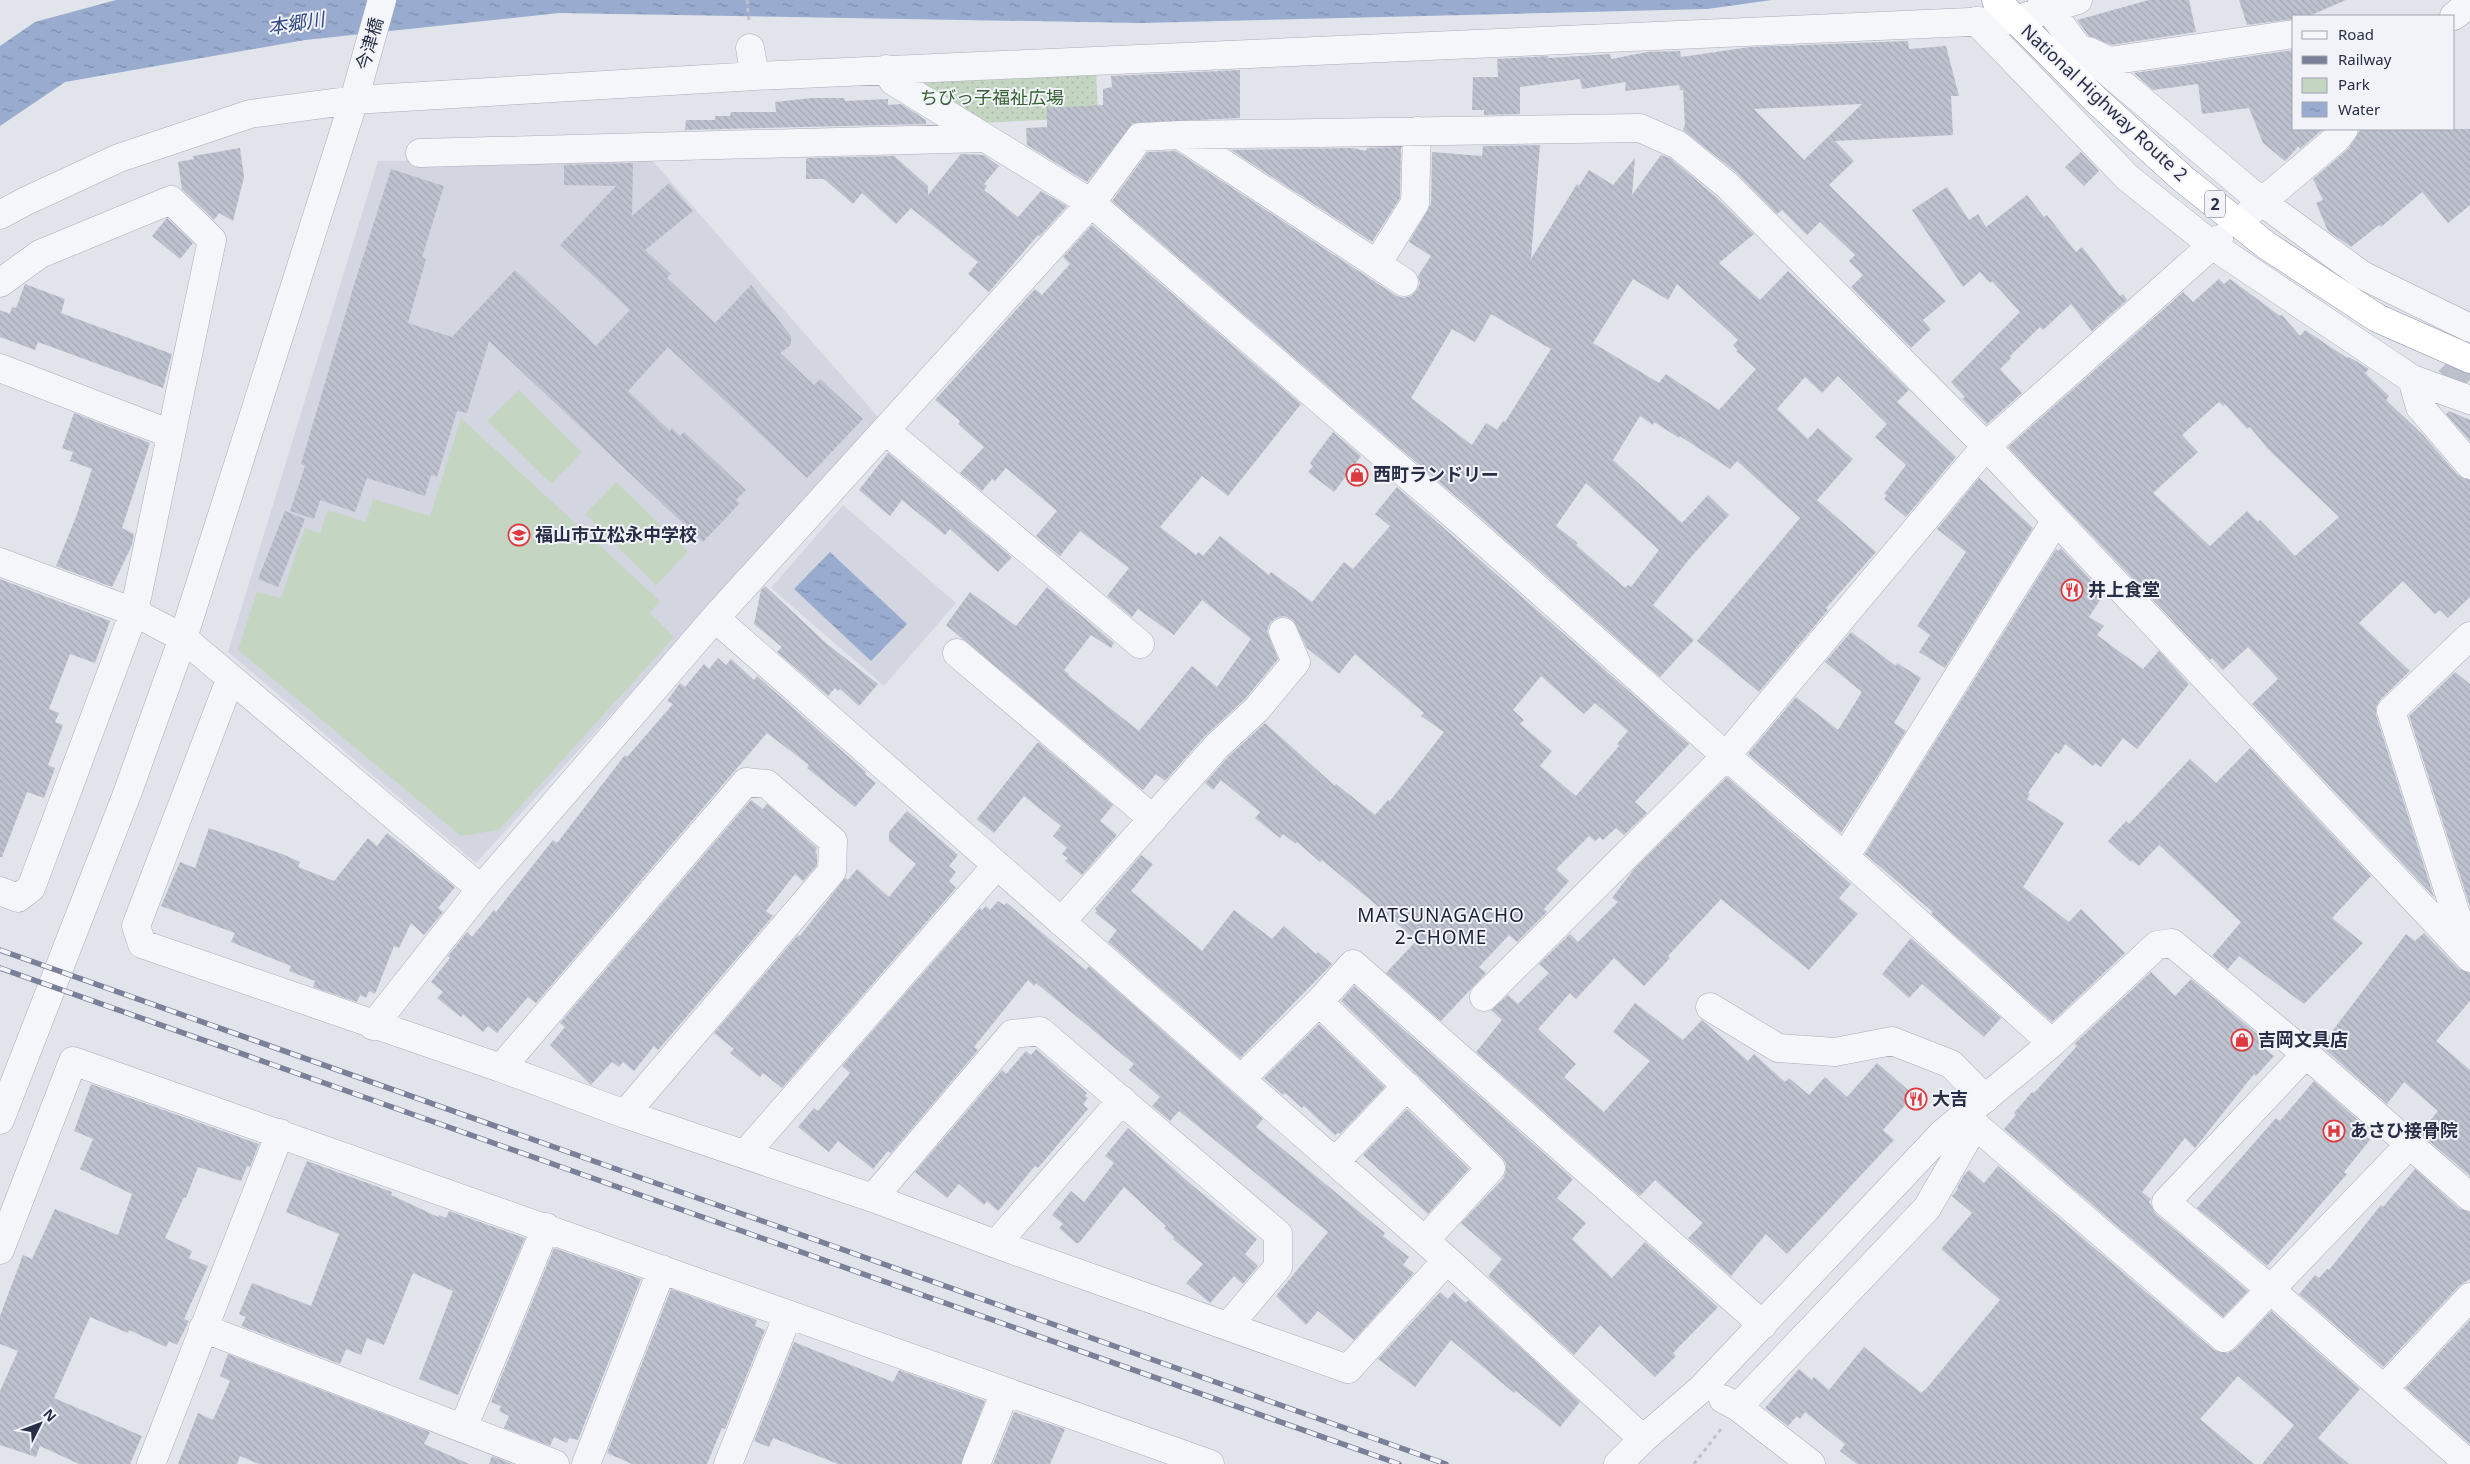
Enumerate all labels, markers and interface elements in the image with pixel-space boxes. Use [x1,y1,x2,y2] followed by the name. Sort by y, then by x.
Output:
[266,5,328,40] water label: 本郷川
[350,14,388,73] street label: 今津橋
[2292,15,2455,130] legend
[2016,19,2193,186] street label: National Highway Route 2
[2338,24,2374,44] text: Road
[2338,49,2392,69] text: Railway
[2338,74,2370,94] text: Park
[920,85,1064,109] park label: ちびっ子福祉広場
[2338,99,2380,119] text: Water
[2205,190,2225,218] road number: 2
[1373,462,1499,486] place label: 西町ランドリー
[1345,463,1369,487] shop icon: 西町ランドリー
[535,522,697,546] place label: 福山市立松永中学校
[507,523,531,547] school or university icon: 福山市立松永中学校
[2088,577,2160,601] place label: 井上食堂
[2060,578,2084,602] restaurant icon: 井上食堂
[1357,902,1525,950] district label: MATSUNAGACHO 2-CHOME
[2258,1027,2348,1051] place label: 吉岡文具店
[2230,1028,2254,1052] shop icon: 吉岡文具店
[1932,1086,1968,1110] place label: 大吉
[1904,1087,1928,1111] restaurant icon: 大吉
[2350,1118,2458,1142] place label: あさひ接骨院
[2322,1119,2346,1143] hospital icon: あさひ接骨院
[15,1399,65,1449] north arrow
[39,1404,61,1426] text: N

